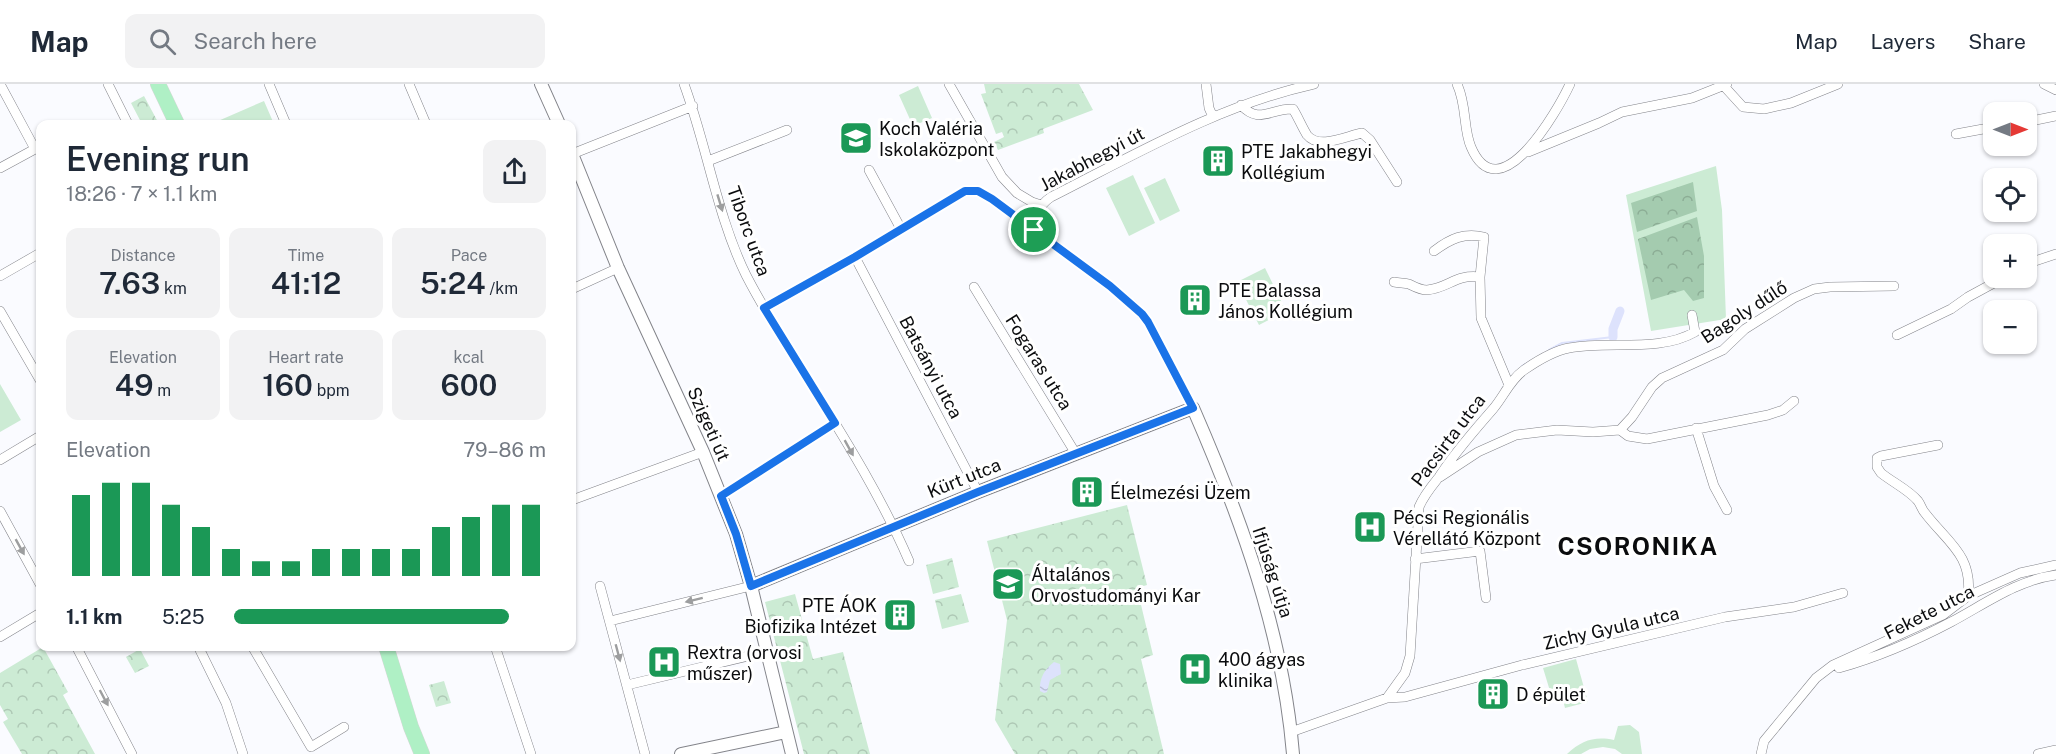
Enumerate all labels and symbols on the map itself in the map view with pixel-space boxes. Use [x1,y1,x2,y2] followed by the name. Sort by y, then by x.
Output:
[1983,102,2037,156] north arrow
[879,118,995,160] place label: Koch Valéria Iskolaközpont
[838,120,874,156] school or university icon: Koch Valéria Iskolaközpont
[1036,123,1148,195] street label: Jakabhegyi út
[1241,141,1372,183] place label: PTE Jakabhegyi Kollégium
[1200,143,1236,179] building icon: PTE Jakabhegyi Kollégium
[723,183,775,279] street label: Tiborc utca
[716,194,725,212] one-way arrow
[1008,204,1059,255] pin
[1697,276,1791,348] street label: Bagoly dűlő
[1218,280,1353,322] place label: PTE Balassa János Kollégium
[1177,282,1213,318] building icon: PTE Balassa János Kollégium
[1001,311,1077,413] street label: Fogaras utca
[895,312,967,422] street label: Batsányi utca
[683,384,735,464] street label: Szigeti út
[1407,390,1489,490] street label: Pacsirta utca
[844,440,854,457] one-way arrow
[924,454,1004,502] street label: Kürt utca
[1069,474,1105,510] building icon: Élelmezési Üzem
[1110,481,1251,503] place label: Élelmezési Üzem
[1393,507,1541,549] place label: Pécsi Regionális Vérellátó Központ
[1352,509,1388,545] hospital icon: Pécsi Regionális Vérellátó Központ
[1248,524,1298,620] street label: Ifjúság útja
[1557,532,1719,560] district label: CSORONIKA
[15,539,25,556] one-way arrow
[1031,563,1201,606] place label: Általános Orvostudományi Kar
[990,566,1026,602] school or university icon: Általános Orvostudományi Kar
[1881,580,1977,644] street label: Fekete utca
[745,594,877,637] place label: PTE ÁOK Biofizika Intézet
[685,596,703,605] one-way arrow
[882,597,918,633] building icon: PTE ÁOK Biofizika Intézet
[1541,602,1681,654] street label: Zichy Gyula utca
[687,642,802,684] place label: Rextra (orvosi műszer)
[614,644,623,662] one-way arrow
[646,644,682,680] hospital icon: Rextra (orvosi műszer)
[1218,649,1305,691] place label: 400 ágyas klinika
[1177,651,1213,687] hospital icon: 400 ágyas klinika
[1475,676,1511,712] building icon: D épület
[1516,684,1586,705] place label: D épület
[99,690,109,707] one-way arrow

